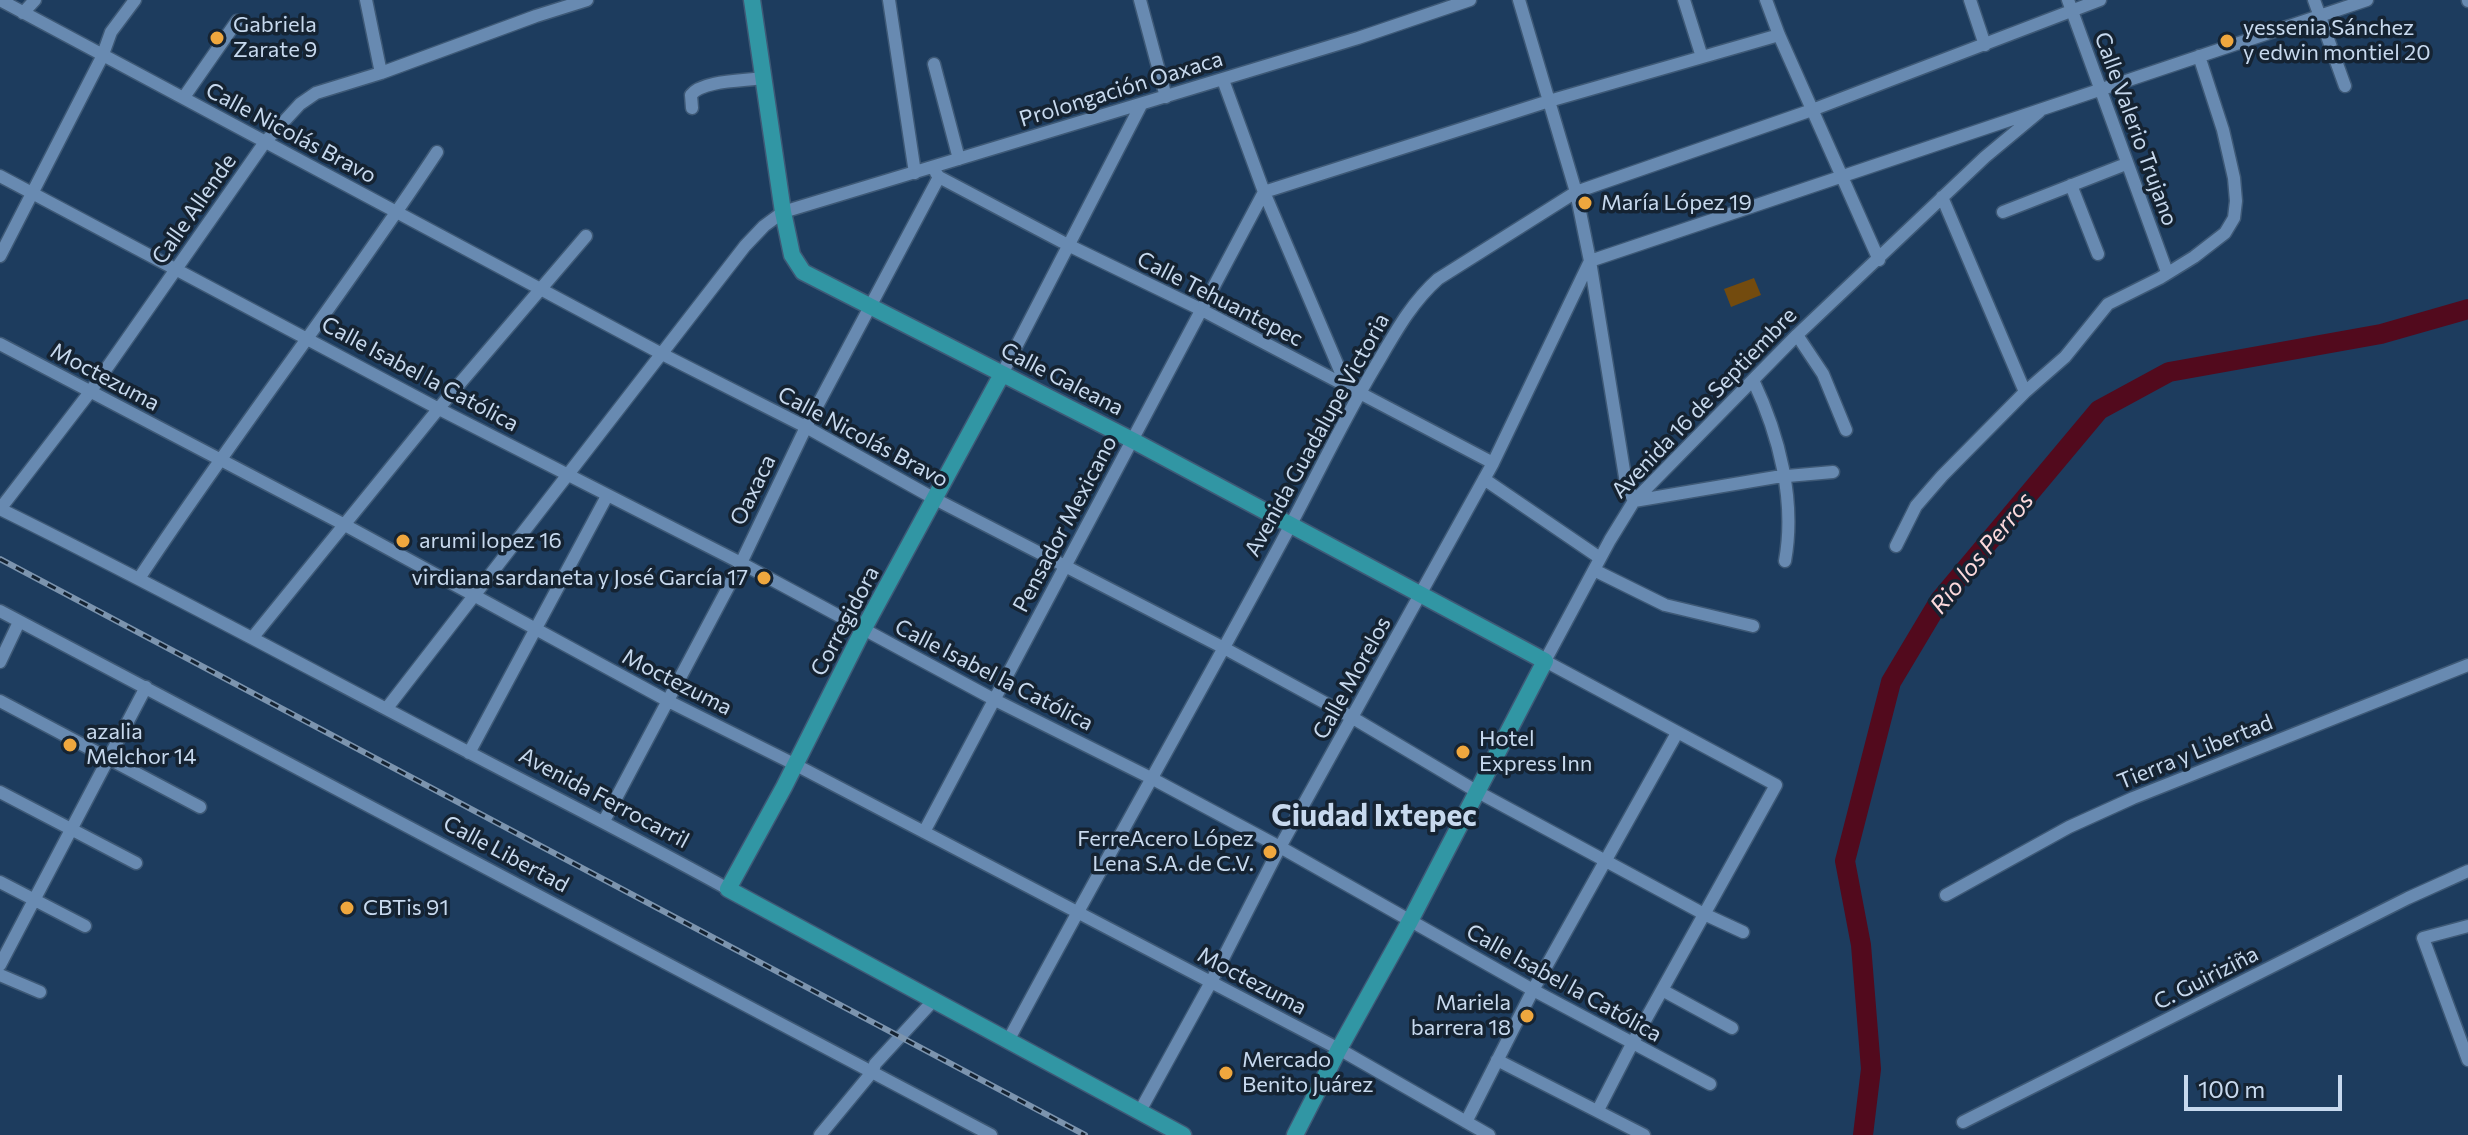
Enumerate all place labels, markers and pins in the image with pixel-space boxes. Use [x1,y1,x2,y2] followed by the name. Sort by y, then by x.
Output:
[233,12,317,64] place label: Gabriela Zarate 9
[2243,15,2431,66] place label: yessenia Sánchez y edwin montiel 20
[208,29,226,47] marker: Gabriela Zarate 9
[2218,32,2236,50] marker: yessenia Sánchez y edwin montiel 20
[1601,190,1752,216] place label: María López 19
[1576,194,1594,212] marker: María López 19
[419,528,562,554] place label: arumi lopez 16
[394,532,412,550] marker: arumi lopez 16
[411,565,748,591] place label: virdiana sardaneta y José García 17
[755,569,773,587] marker: virdiana sardaneta y José García 17
[86,719,196,770] place label: azalia Melchor 14
[1479,726,1592,778] place label: Hotel Express Inn
[61,736,79,754] marker: azalia Melchor 14
[1454,743,1472,761] marker: Hotel Express Inn
[1077,826,1254,878] place label: FerreAcero López Lena S.A. de C.V.
[1261,843,1279,861] marker: FerreAcero López Lena S.A. de C.V.
[363,895,449,921] place label: CBTis 91
[338,899,356,917] marker: CBTis 91
[1411,990,1511,1042] place label: Mariela barrera 18
[1518,1007,1536,1025] marker: Mariela barrera 18
[1242,1047,1373,1098] place label: Mercado Benito Juárez
[1217,1064,1235,1082] marker: Mercado Benito Juárez

